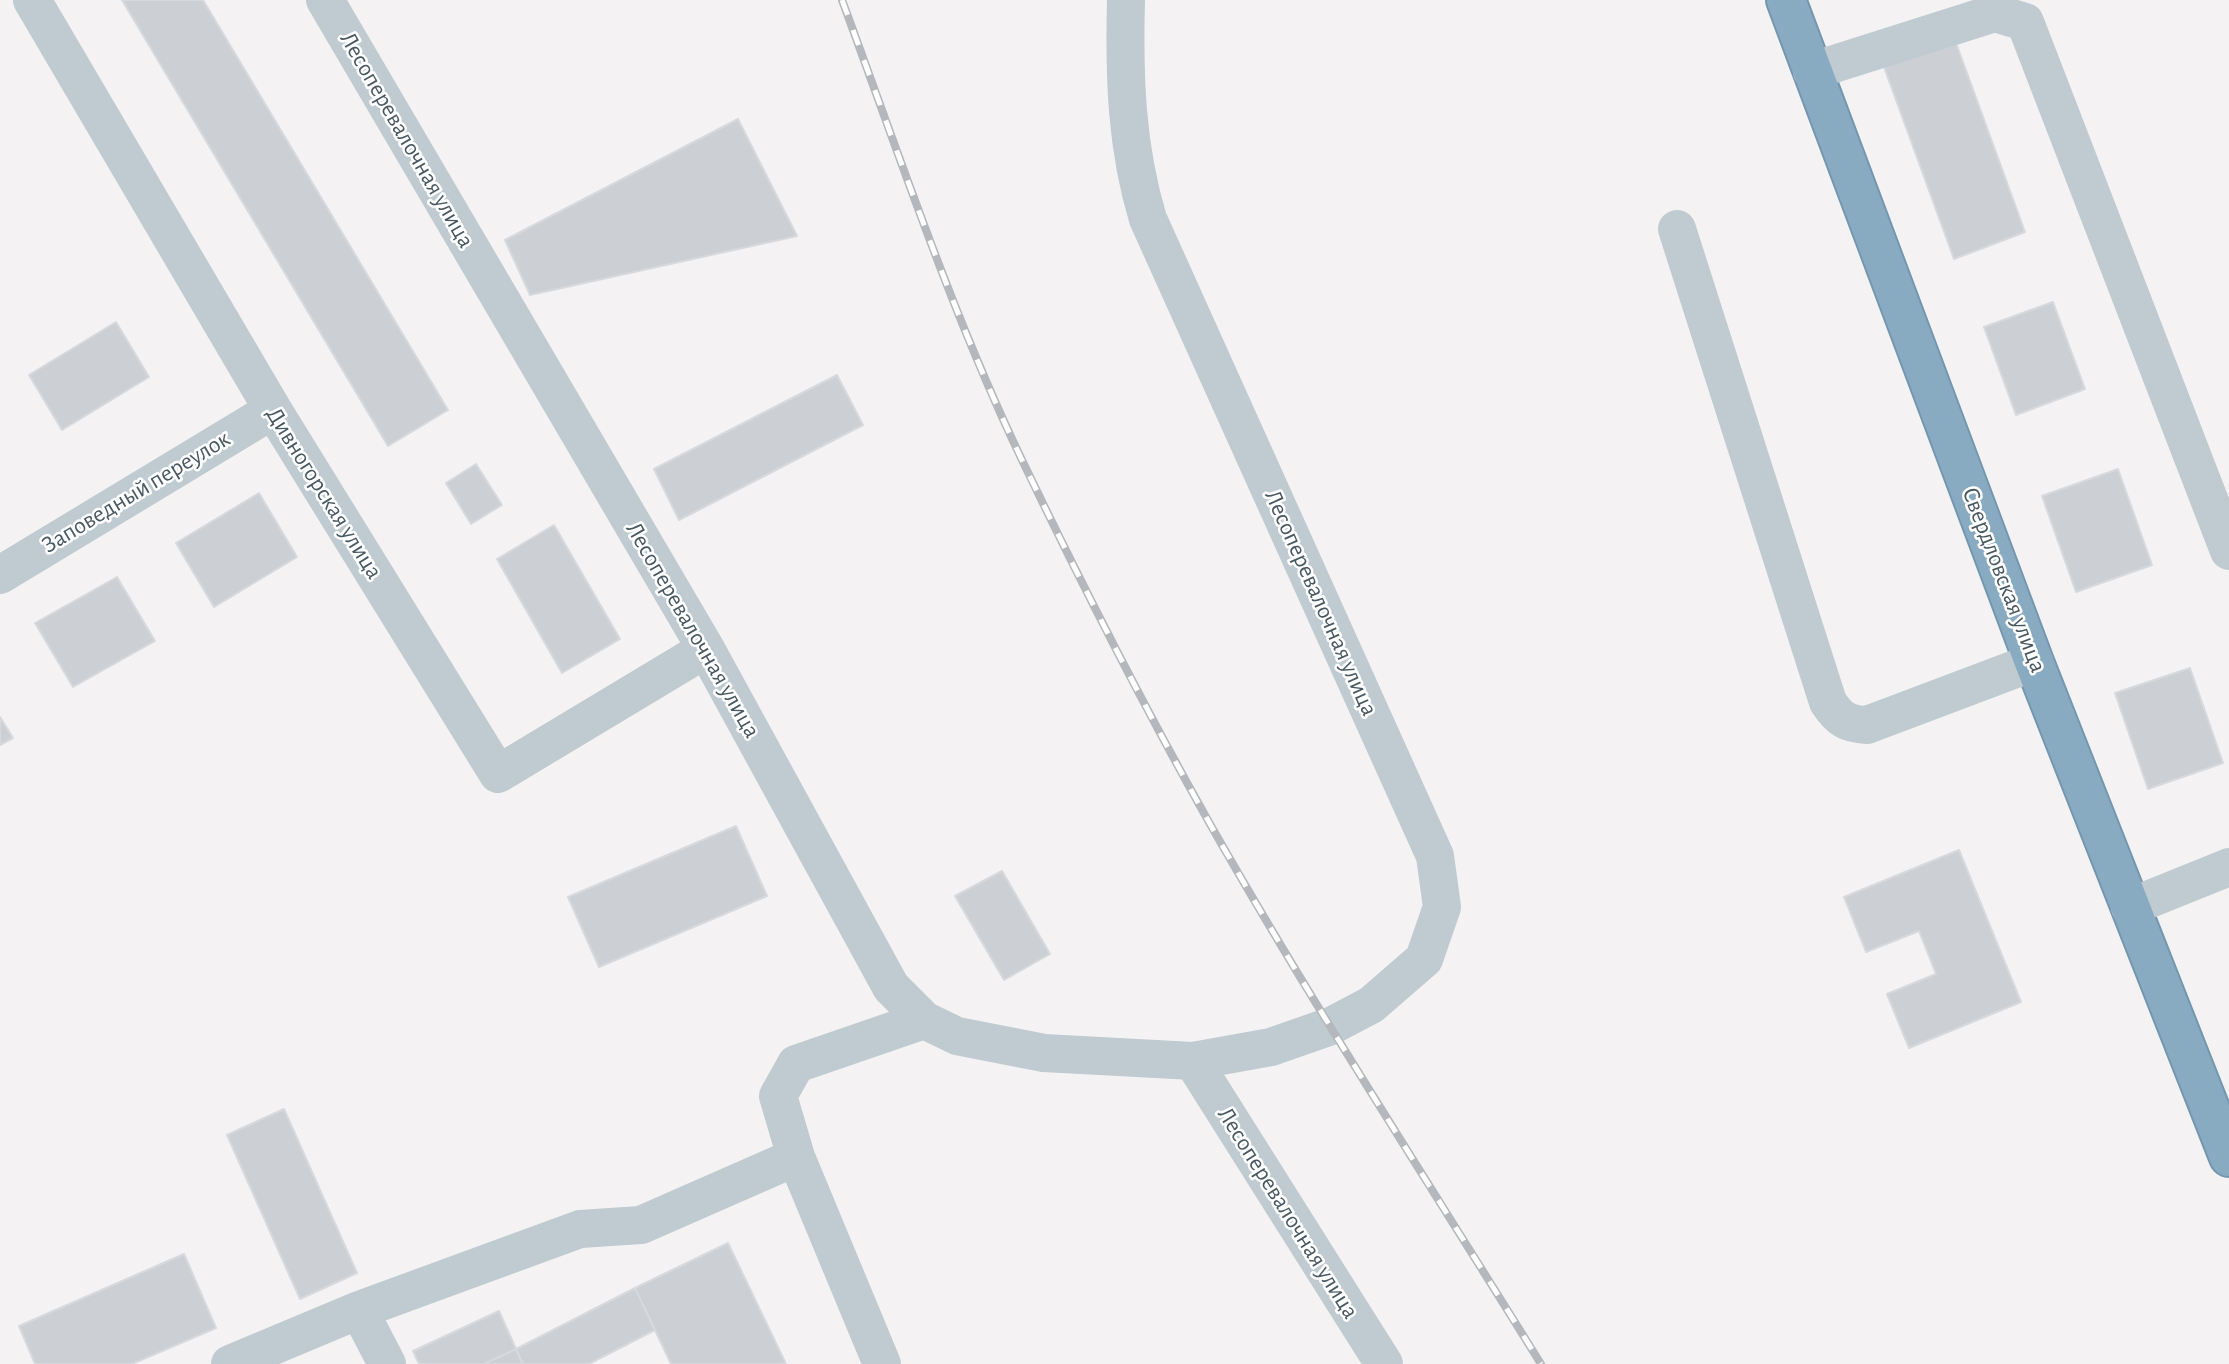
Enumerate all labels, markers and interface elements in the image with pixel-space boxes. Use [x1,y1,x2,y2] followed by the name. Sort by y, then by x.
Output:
[333,27,481,253] street label: Лесоперевалочная улица
[259,402,389,584] street label: Дивногорская улица
[37,424,235,560] street label: Заповедный переулок
[1955,483,2053,677] street label: Свердловская улица
[1258,486,1384,720] street label: Лесоперевалочная улица
[619,517,767,743] street label: Лесоперевалочная улица
[1211,1102,1365,1324] street label: Лесоперевалочная улица

